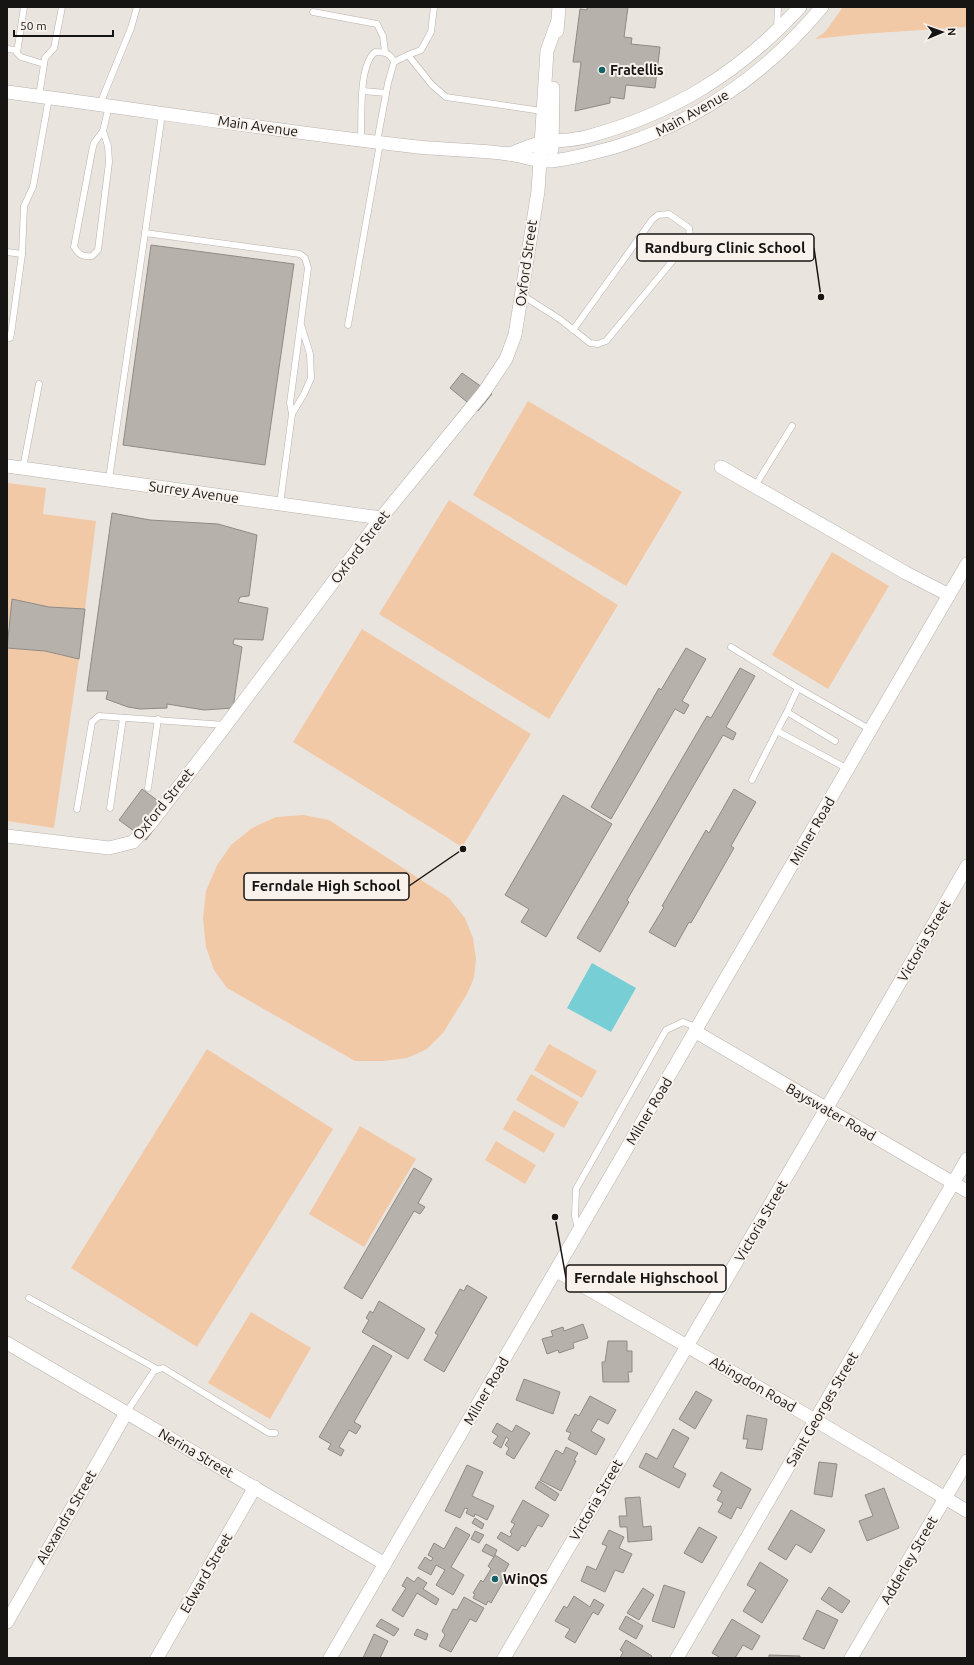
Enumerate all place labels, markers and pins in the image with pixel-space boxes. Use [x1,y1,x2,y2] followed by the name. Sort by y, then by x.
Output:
[610,62,664,78] place label: Fratellis
[597,65,607,75] marker: Fratellis
[637,234,814,261] callout: Randburg Clinic School
[244,873,409,900] callout: Ferndale High School
[566,1265,726,1292] callout: Ferndale Highschool
[503,1571,548,1587] place label: WinQS
[490,1574,500,1584] marker: WinQS

